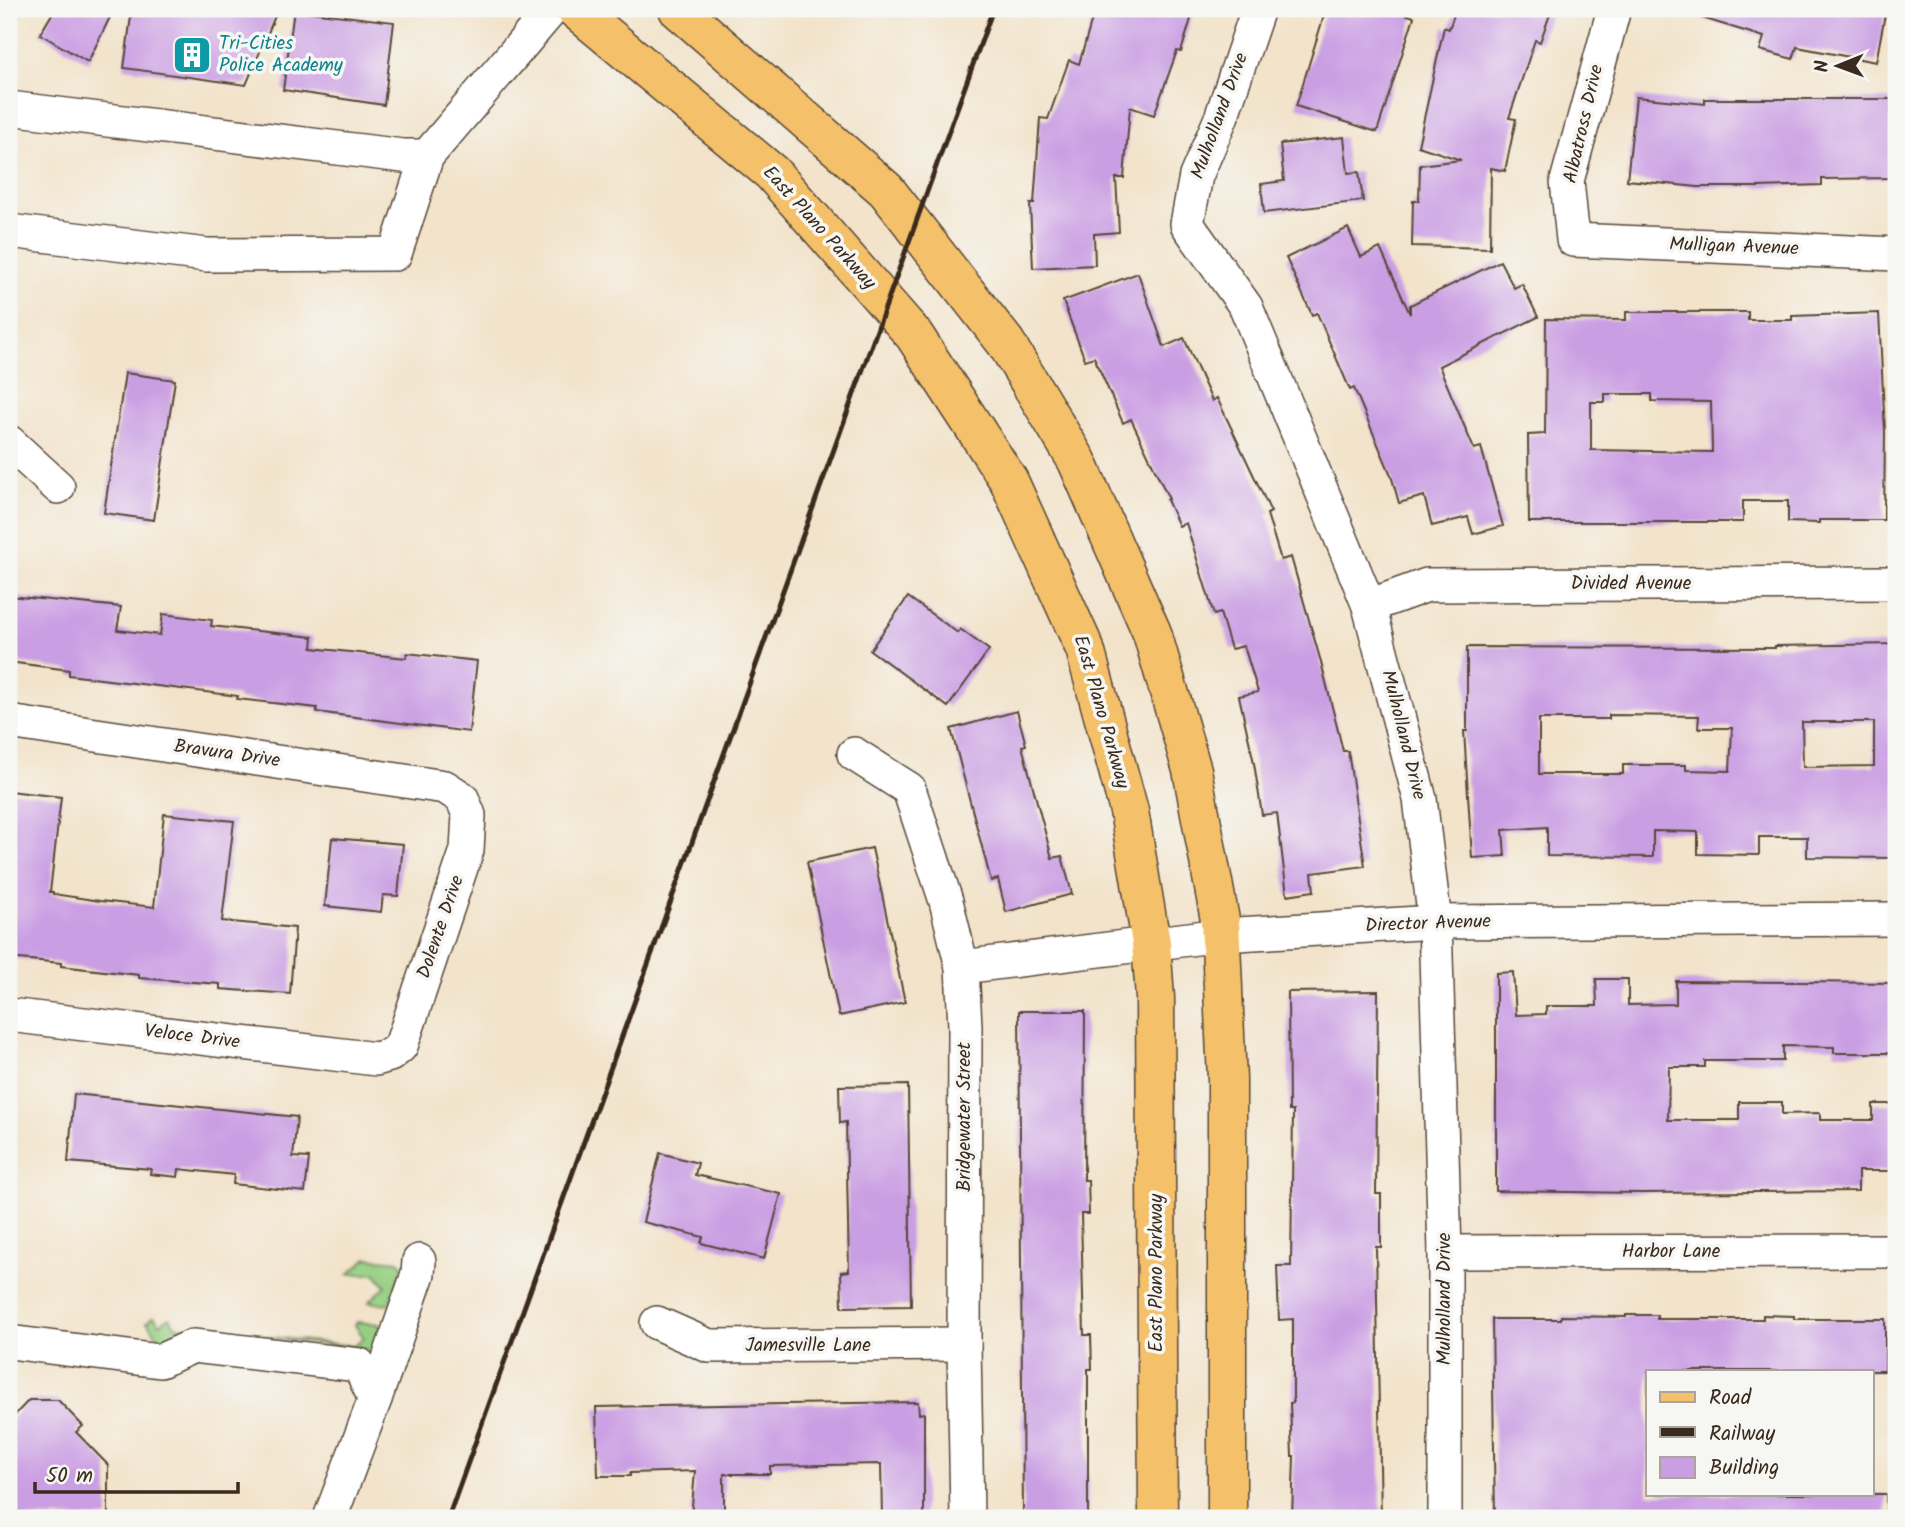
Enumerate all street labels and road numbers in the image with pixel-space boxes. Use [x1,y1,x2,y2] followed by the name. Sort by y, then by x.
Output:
[1183,48,1257,183] street label: Mulholland Drive
[1556,61,1612,186] street label: Albatross Drive
[755,159,884,298] street label: East Plano Parkway
[1669,230,1800,264] street label: Mulligan Avenue
[1571,569,1692,599] street label: Divided Avenue
[1065,632,1138,793] street label: East Plano Parkway
[1372,667,1434,803] street label: Mulholland Drive
[172,732,282,776] street label: Bravura Drive
[409,871,473,983] street label: Dolente Drive
[1365,907,1492,941] street label: Director Avenue
[142,1016,242,1058] street label: Veloce Drive
[950,1042,980,1192] street label: Bridgewater Street
[1142,1193,1172,1352] street label: East Plano Parkway
[1430,1232,1460,1365] street label: Mulholland Drive
[1622,1237,1721,1267] street label: Harbor Lane
[745,1331,871,1361] street label: Jamesville Lane

